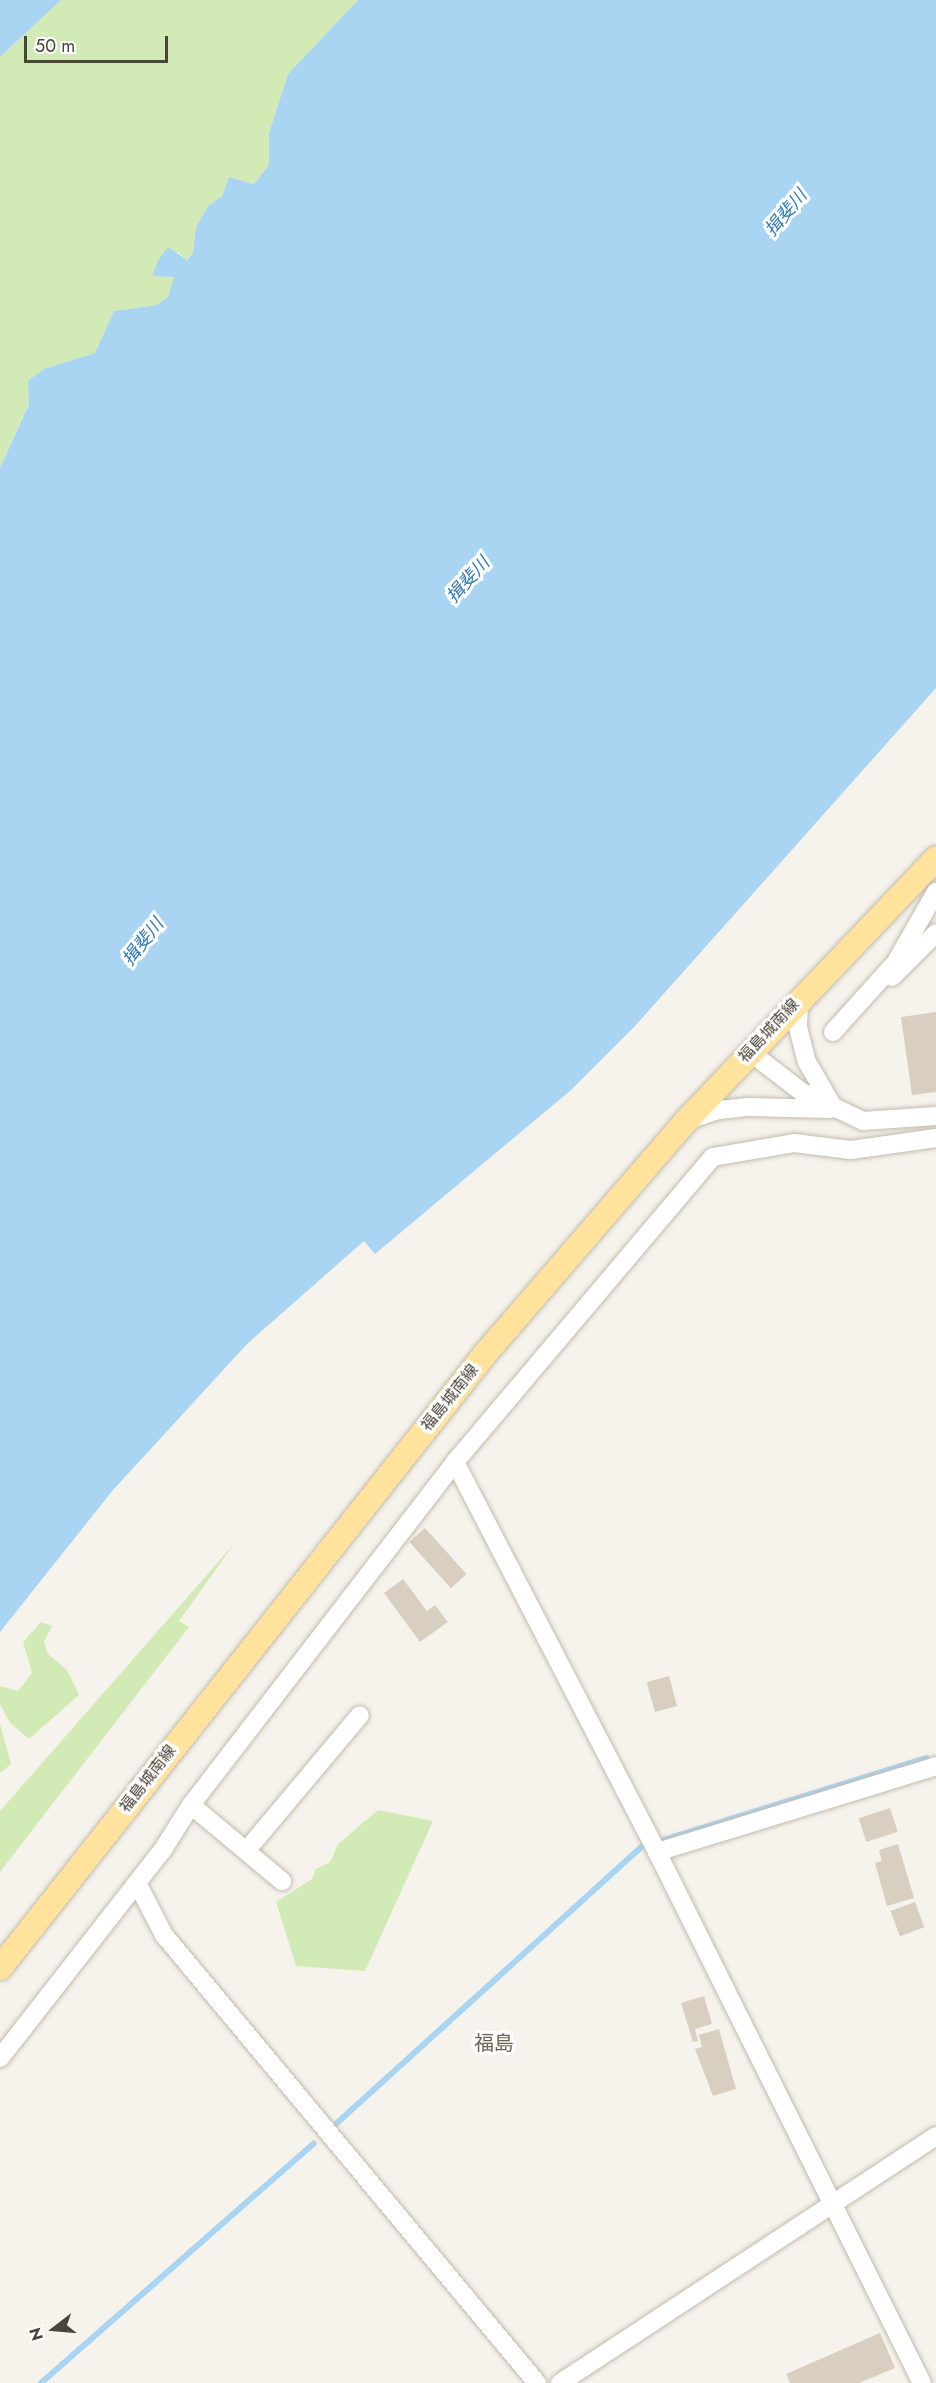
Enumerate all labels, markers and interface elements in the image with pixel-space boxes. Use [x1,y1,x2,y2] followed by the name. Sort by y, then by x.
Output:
[27,24,171,62] scale bar
[35,33,75,59] text: 50 m
[760,185,812,241] water label: 揖斐川
[442,553,494,607] water label: 揖斐川
[118,914,168,970] water label: 揖斐川
[735,995,803,1067] street label: 福島城南線
[417,1361,483,1435] street label: 福島城南線
[116,1742,180,1816] street label: 福島城南線
[474,2031,514,2055] district label: 福島
[24,2299,84,2359] north arrow
[23,2325,49,2343] text: N

